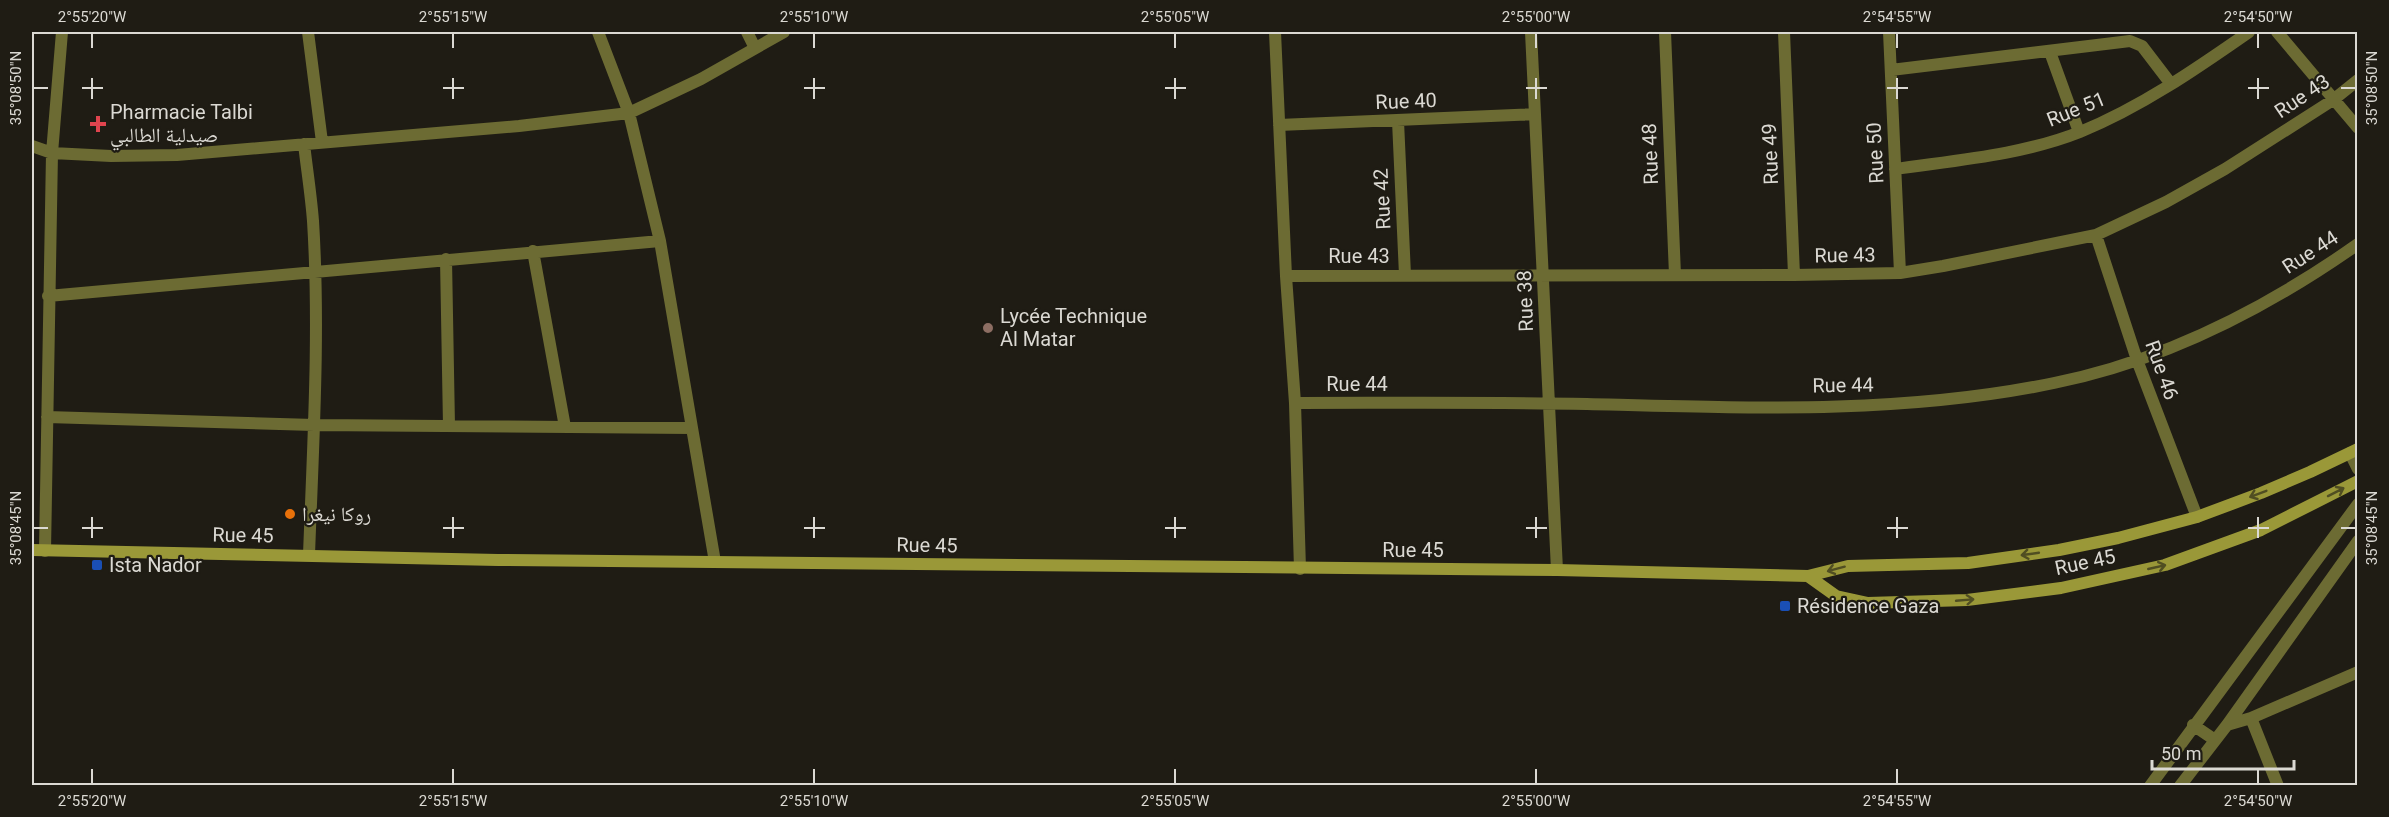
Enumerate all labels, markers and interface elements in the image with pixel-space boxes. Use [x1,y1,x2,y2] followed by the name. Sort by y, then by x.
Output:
[58,8,126,26] text: 2°55'20"W
[419,8,487,26] text: 2°55'15"W
[780,8,848,26] text: 2°55'10"W
[1141,8,1209,26] text: 2°55'05"W
[1502,8,1570,26] text: 2°55'00"W
[1863,8,1931,26] text: 2°54'55"W
[2224,8,2292,26] text: 2°54'50"W
[7,51,25,125] text: 35°08'50"N
[2363,51,2381,125] text: 35°08'50"N
[2270,69,2334,123] street label: Rue 43
[2043,86,2109,132] street label: Rue 51
[1375,88,1437,114] street label: Rue 40
[110,100,253,151] place label: Pharmacie Talbi صيدلية الطالبي
[91,117,105,131] marker: Pharmacie Talbi صيدلية الطالبي
[1861,122,1889,184] street label: Rue 50
[1637,123,1663,185] street label: Rue 48
[1757,123,1783,185] street label: Rue 49
[1368,168,1396,230] street label: Rue 42
[2278,225,2342,279] street label: Rue 44
[1814,242,1876,268] street label: Rue 43
[1328,244,1390,268] street label: Rue 43
[1512,270,1538,332] street label: Rue 38
[1000,304,1147,351] place label: Lycée Technique Al Matar
[981,321,995,335] marker: Lycée Technique Al Matar
[2140,337,2184,403] street label: Rue 46
[1326,372,1388,396] street label: Rue 44
[1812,372,1874,398] street label: Rue 44
[2327,486,2345,497] one-way arrow
[2249,489,2268,500] one-way arrow
[7,491,25,565] text: 35°08'45"N
[2363,491,2381,565] text: 35°08'45"N
[302,502,371,526] place label: روكا نيغرا
[283,507,297,521] marker: روكا نيغرا
[212,522,274,548] street label: Rue 45
[896,532,958,558] street label: Rue 45
[1382,538,1444,562] street label: Rue 45
[2052,544,2118,580] street label: Rue 45
[2020,549,2040,560] one-way arrow
[109,553,202,577] place label: Ista Nador
[90,558,104,572] marker: Ista Nador
[2147,560,2166,572] one-way arrow
[1827,564,1846,576] one-way arrow
[1797,594,1939,618] place label: Résidence Gaza
[1955,594,1974,605] one-way arrow
[1778,599,1792,613] marker: Résidence Gaza
[2152,733,2294,771] scale bar
[2161,743,2201,764] text: 50 m
[58,792,126,810] text: 2°55'20"W
[419,792,487,810] text: 2°55'15"W
[780,792,848,810] text: 2°55'10"W
[1141,792,1209,810] text: 2°55'05"W
[1502,792,1570,810] text: 2°55'00"W
[1863,792,1931,810] text: 2°54'55"W
[2224,792,2292,810] text: 2°54'50"W

